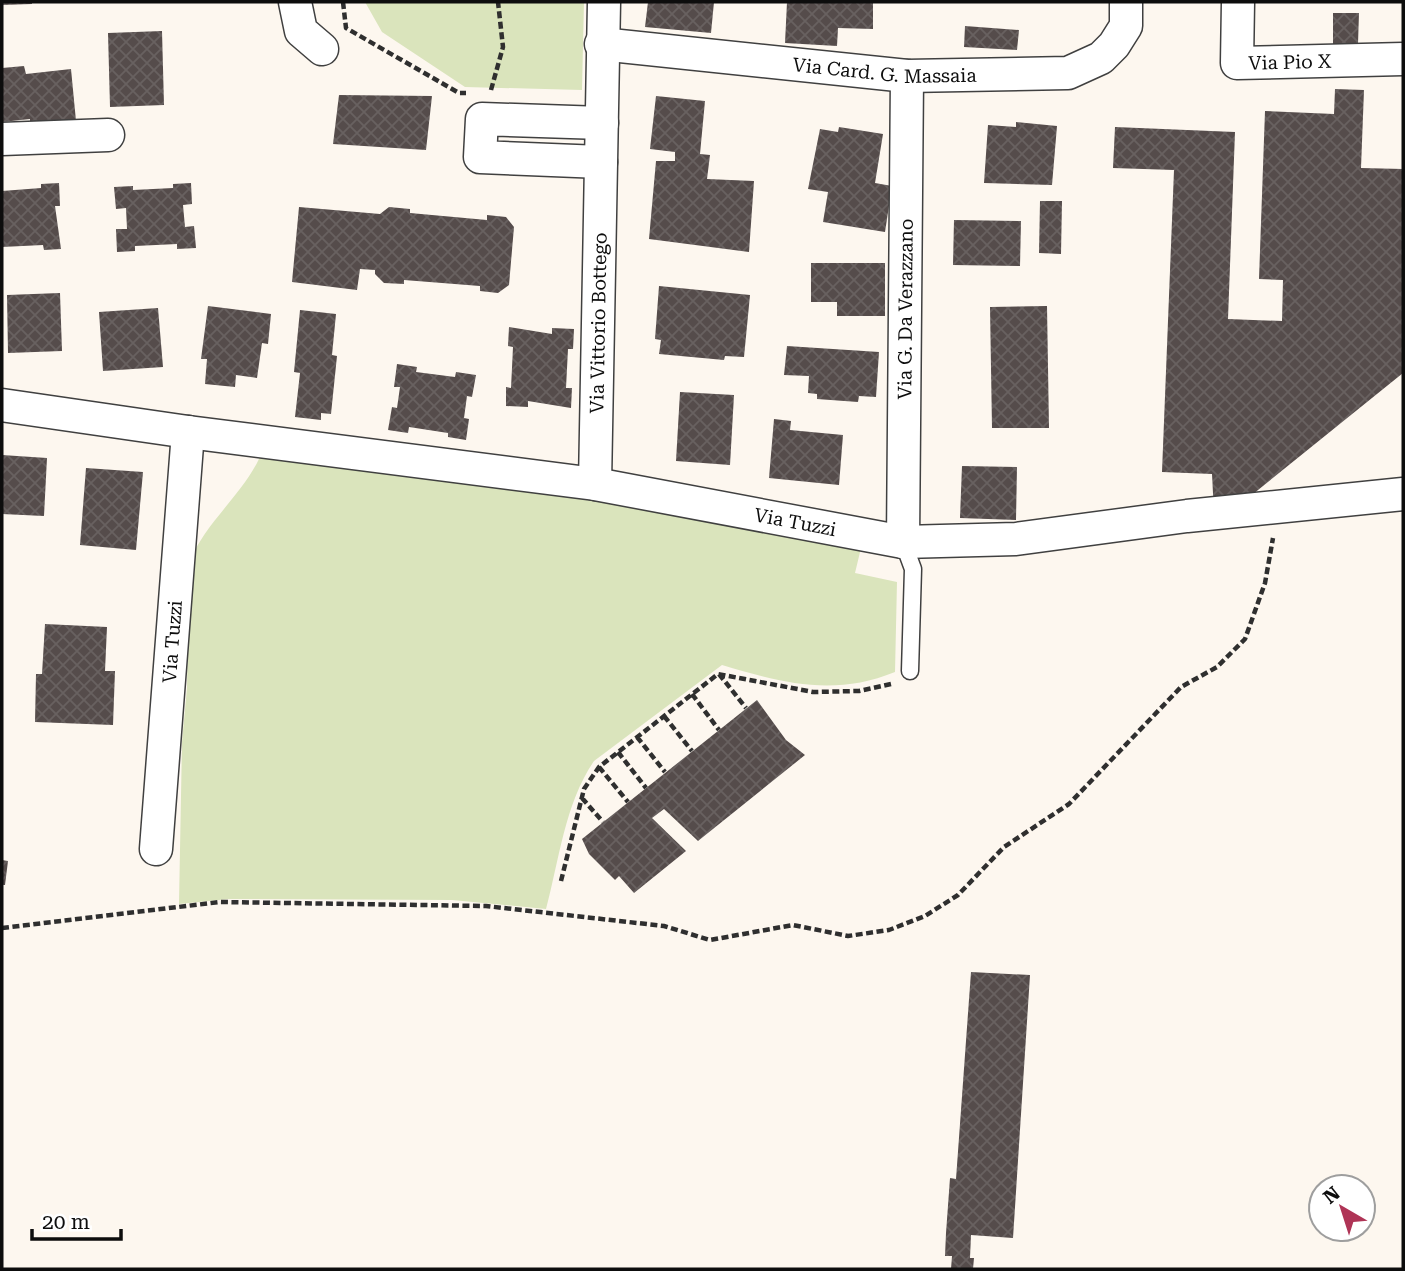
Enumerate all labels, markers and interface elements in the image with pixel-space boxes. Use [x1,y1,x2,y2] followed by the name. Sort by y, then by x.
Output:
[1248,49,1332,74] street label: Via Pio X
[791,53,977,88] street label: Via Card. G. Massaia
[893,218,917,400] street label: Via G. Da Verazzano
[585,232,611,414] street label: Via Vittorio Bottego
[752,503,838,541] street label: Via Tuzzi
[157,599,187,684] street label: Via Tuzzi
[1307,1173,1377,1243] north arrow
[1319,1181,1345,1209] text: N
[32,1198,121,1242] scale bar
[42,1210,90,1234] text: 20 m

